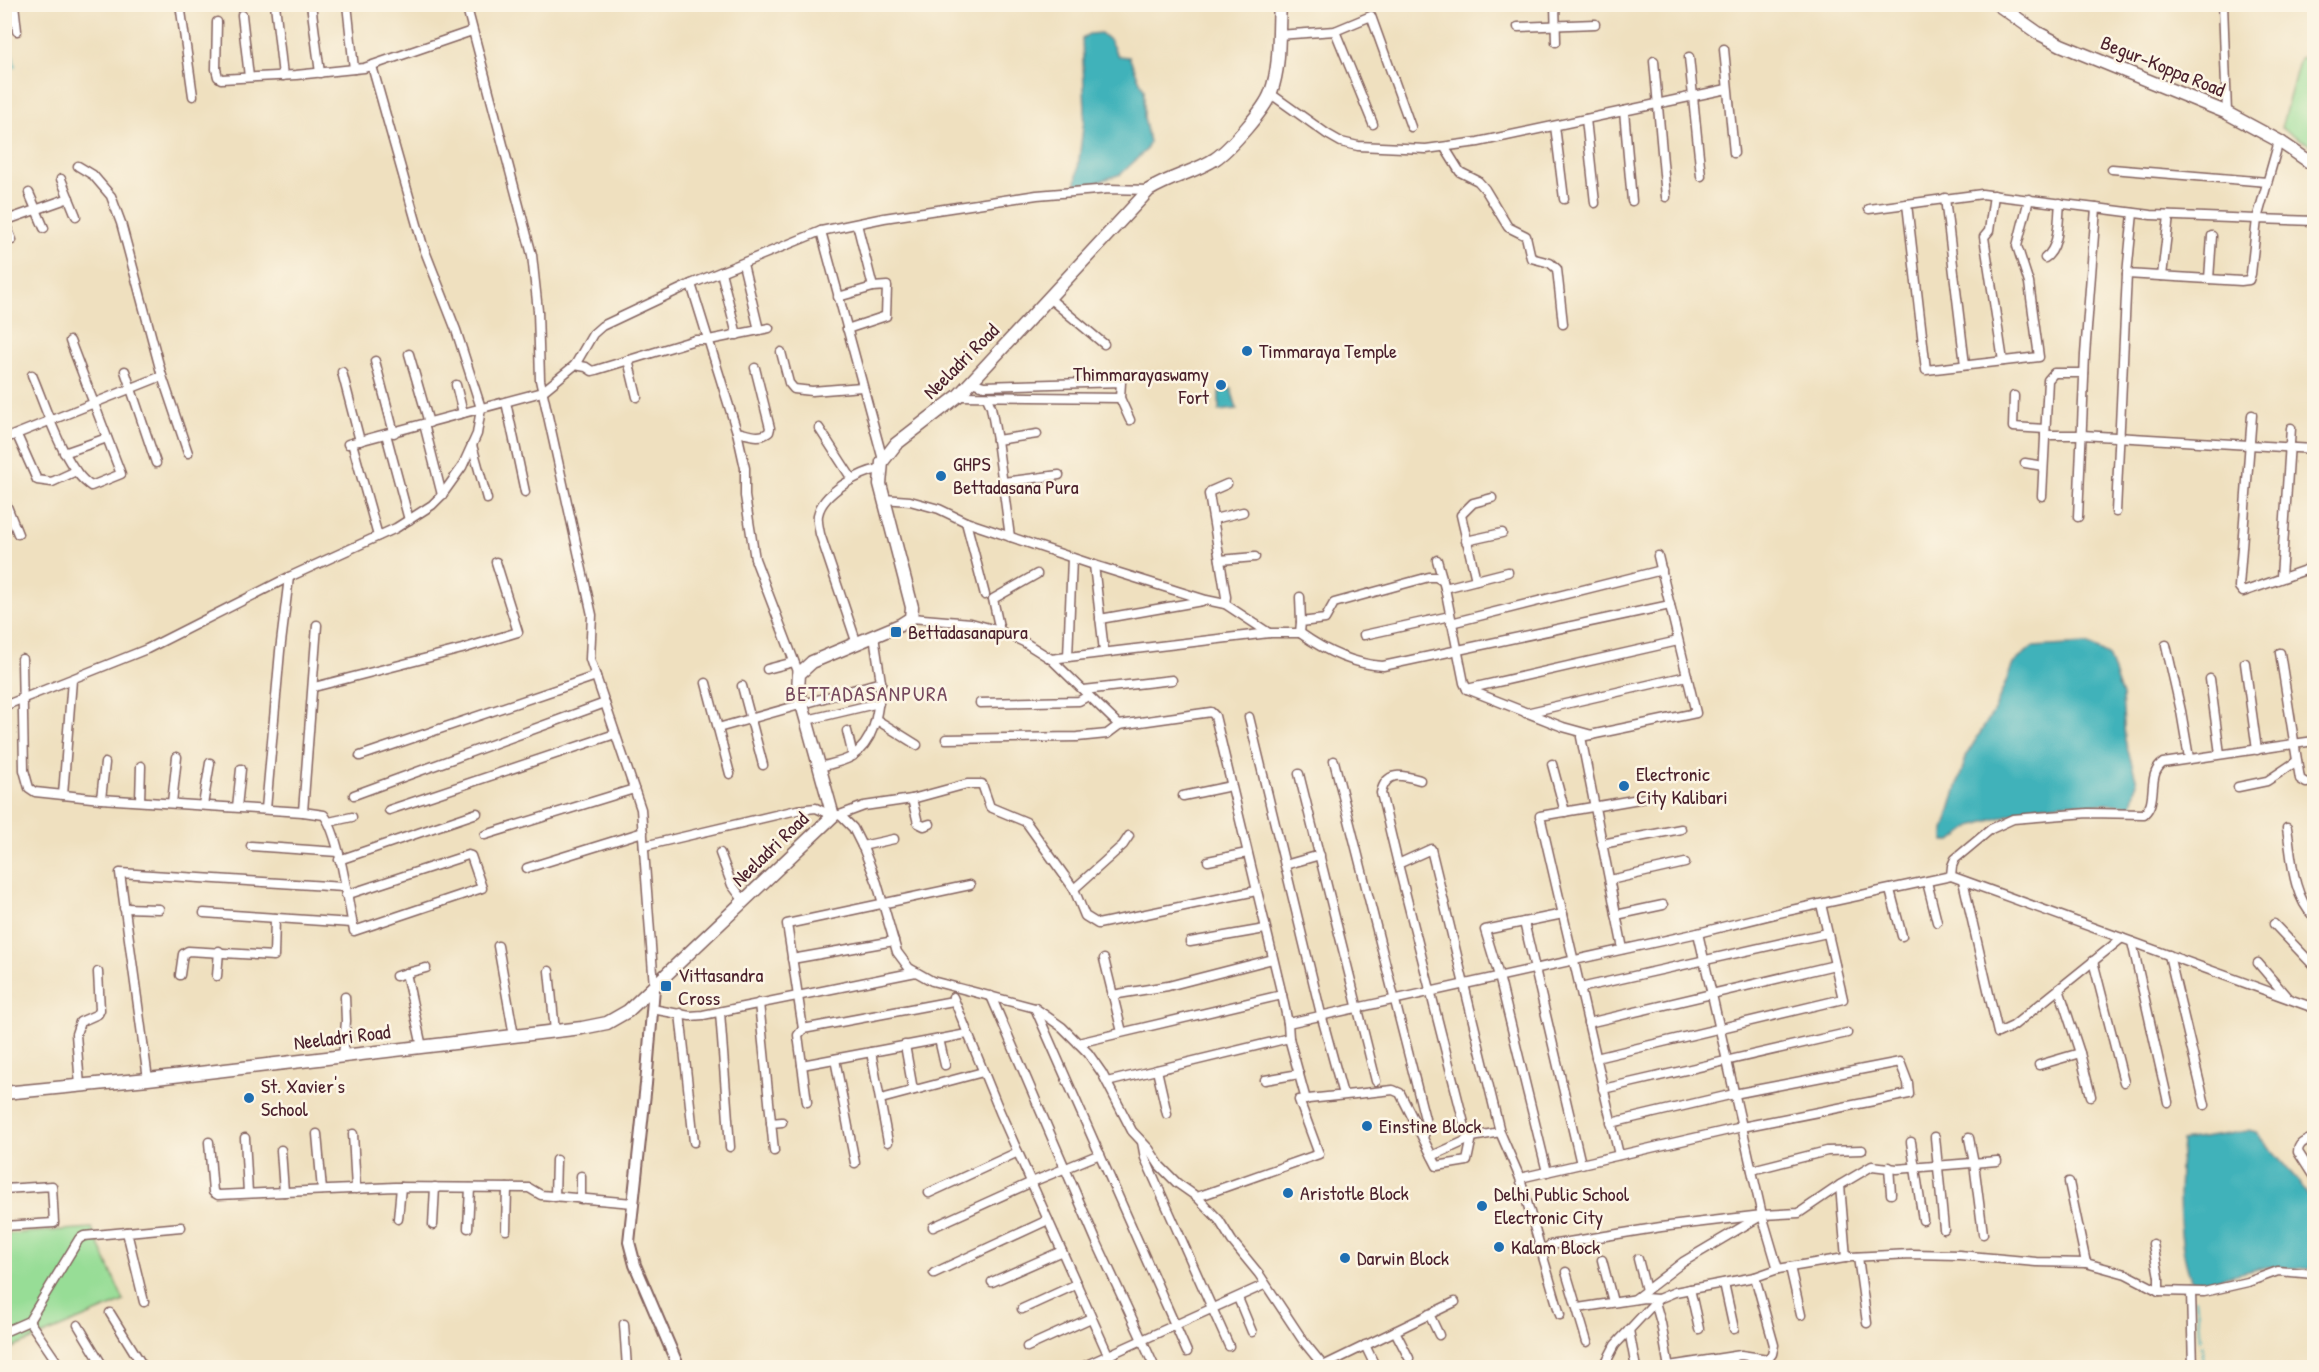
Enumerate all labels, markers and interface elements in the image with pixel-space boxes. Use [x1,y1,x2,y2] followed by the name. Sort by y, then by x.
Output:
[2097,28,2229,103] street label: Begur-Koppa Road
[917,317,1005,405] street label: Neeladri Road
[1259,337,1397,364] place label: Timmaraya Temple
[1240,344,1254,358] marker: Timmaraya Temple
[1073,360,1210,410] place label: Thimmarayaswamy Fort
[1214,378,1228,392] marker: Thimmarayaswamy Fort
[953,450,1079,500] place label: GHPS Bettadasana Pura
[934,469,948,483] marker: GHPS Bettadasana Pura
[908,618,1028,645] place label: Bettadasanapura
[889,625,903,639] marker: Bettadasanapura
[785,679,949,708] district label: BETTADASANPURA
[1636,760,1728,810] place label: Electronic City Kalibari
[1617,779,1631,793] marker: Electronic City Kalibari
[725,805,814,892] street label: Neeladri Road
[678,961,763,1011] place label: Vittasandra Cross
[659,979,673,993] marker: Vittasandra Cross
[292,1017,392,1056] street label: Neeladri Road
[261,1072,345,1122] place label: St. Xavier's School
[242,1091,256,1105] marker: St. Xavier's School
[1379,1112,1482,1139] place label: Einstine Block
[1360,1119,1374,1133] marker: Einstine Block
[1300,1179,1409,1206] place label: Aristotle Block
[1494,1180,1630,1230] place label: Delhi Public School Electronic City
[1281,1186,1295,1200] marker: Aristotle Block
[1475,1199,1489,1213] marker: Delhi Public School Electronic City
[1511,1233,1600,1260] place label: Kalam Block
[1492,1240,1506,1254] marker: Kalam Block
[1357,1244,1449,1271] place label: Darwin Block
[1338,1251,1352,1265] marker: Darwin Block

